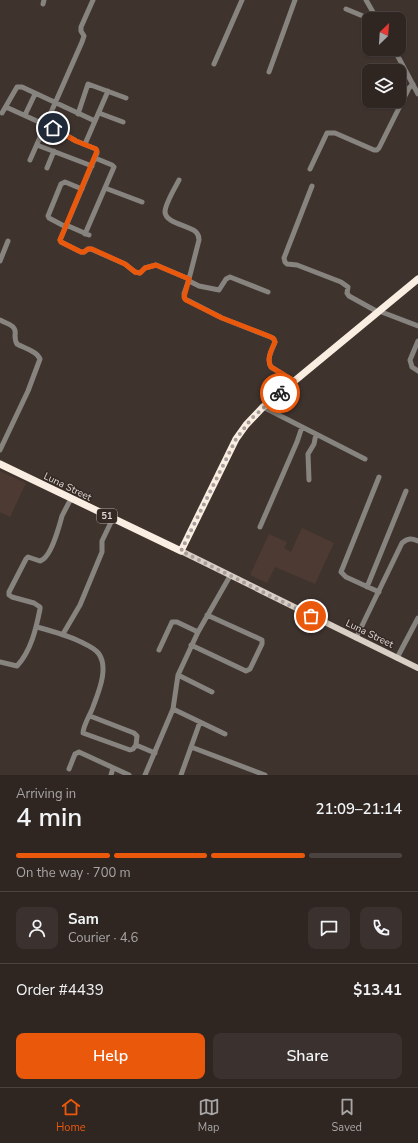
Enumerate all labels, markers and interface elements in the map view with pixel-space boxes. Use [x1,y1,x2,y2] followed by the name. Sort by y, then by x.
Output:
[362,12,406,56] north arrow
[362,12,406,108] map controls
[362,64,406,108] button: layers
[36,111,70,145] pin
[42,117,64,139] icon: home
[260,373,300,413] courier
[269,382,291,404] icon: bike
[41,469,94,505] street label: Luna Street
[97,509,117,523] road number: 51
[294,599,328,633] pin
[300,605,322,627] icon: bag
[343,616,396,652] street label: Luna Street
[16,785,76,803] text: Arriving in
[315,799,402,819] text: 21:09–21:14
[16,800,82,835] text: 4 min
[16,864,131,882] text: On the way · 700 m
[16,907,58,949] button: person
[308,907,350,949] button: chat
[360,907,402,949] button: phone
[68,909,99,929] text: Sam
[68,929,138,947] text: Courier · 4.6
[16,980,104,1000] text: Order #4439
[353,980,402,1000] text: $13.41
[16,1033,205,1079] button: Help
[213,1033,402,1079] button: Share
[56,1096,86,1135] tab: Home
[198,1096,220,1135] tab: Map
[332,1096,362,1135] tab: Saved

